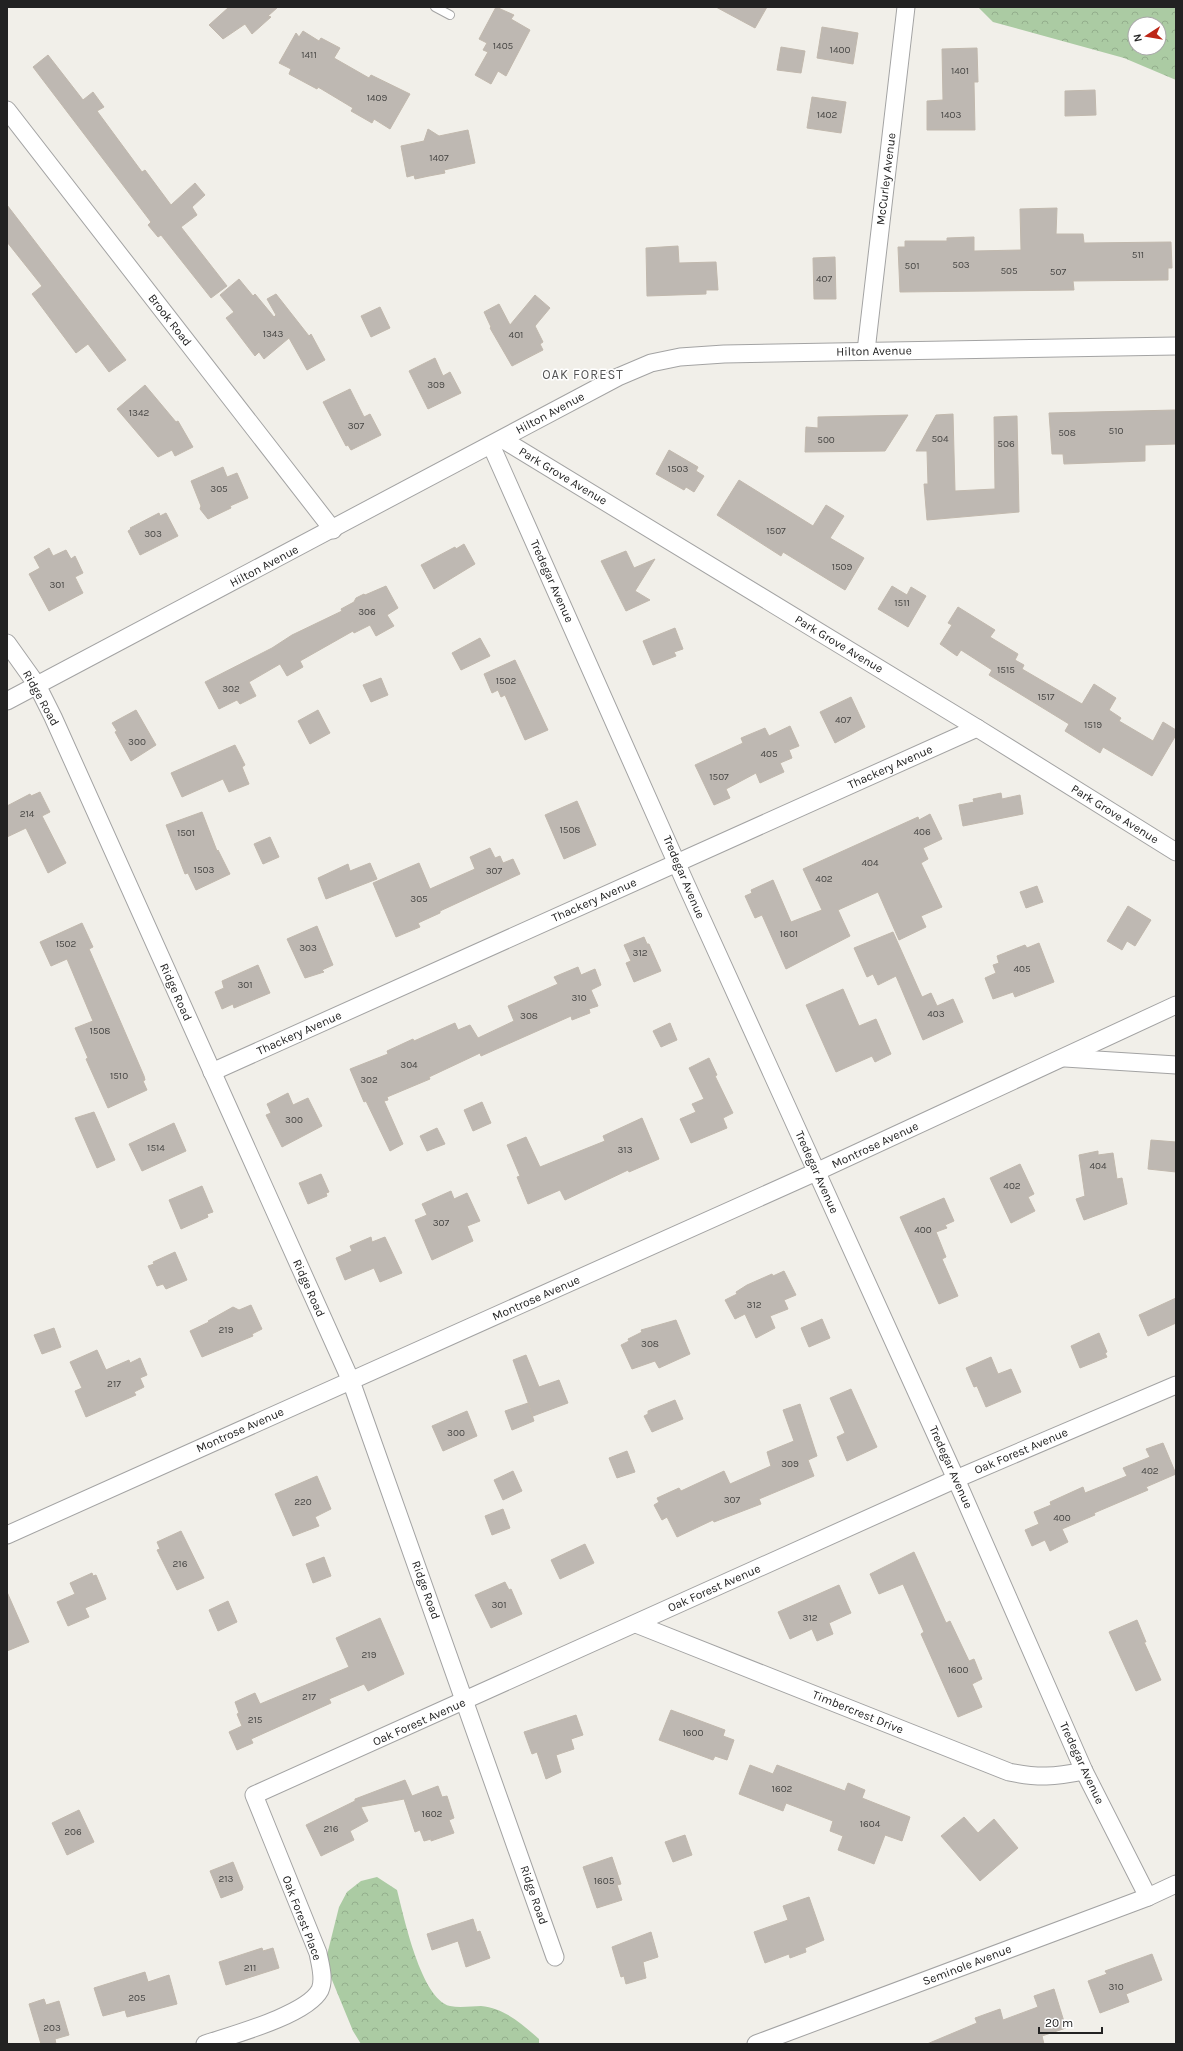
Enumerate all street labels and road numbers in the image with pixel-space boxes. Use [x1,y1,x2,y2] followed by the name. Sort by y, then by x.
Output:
[873,132,899,226] street label: McCurley Avenue
[145,291,195,349] street label: Brook Road
[836,343,912,359] street label: Hilton Avenue
[513,389,587,437] street label: Hilton Avenue
[516,444,610,508] street label: Park Grove Avenue
[528,538,576,624] street label: Tredegar Avenue
[227,542,301,590] street label: Hilton Avenue
[792,612,886,676] street label: Park Grove Avenue
[20,668,62,728] street label: Ridge Road
[845,742,935,792] street label: Thackery Avenue
[1069,781,1161,847] street label: Park Grove Avenue
[660,833,708,921] street label: Tredegar Avenue
[549,875,639,925] street label: Thackery Avenue
[157,961,195,1023] street label: Ridge Road
[254,1008,344,1058] street label: Thackery Avenue
[829,1119,921,1171] street label: Montrose Avenue
[793,1129,841,1215] street label: Tredegar Avenue
[290,1257,328,1319] street label: Ridge Road
[490,1272,582,1324] street label: Montrose Avenue
[194,1404,286,1456] street label: Montrose Avenue
[927,1424,975,1510] street label: Tredegar Avenue
[972,1425,1070,1477] street label: Oak Forest Avenue
[409,1559,443,1621] street label: Ridge Road
[665,1561,763,1615] street label: Oak Forest Avenue
[810,1687,906,1737] street label: Timbercrest Drive
[370,1695,468,1749] street label: Oak Forest Avenue
[1057,1720,1107,1806] street label: Tredegar Avenue
[517,1864,551,1926] street label: Ridge Road
[279,1874,325,1962] street label: Oak Forest Place
[921,1942,1013,1988] street label: Seminole Avenue

